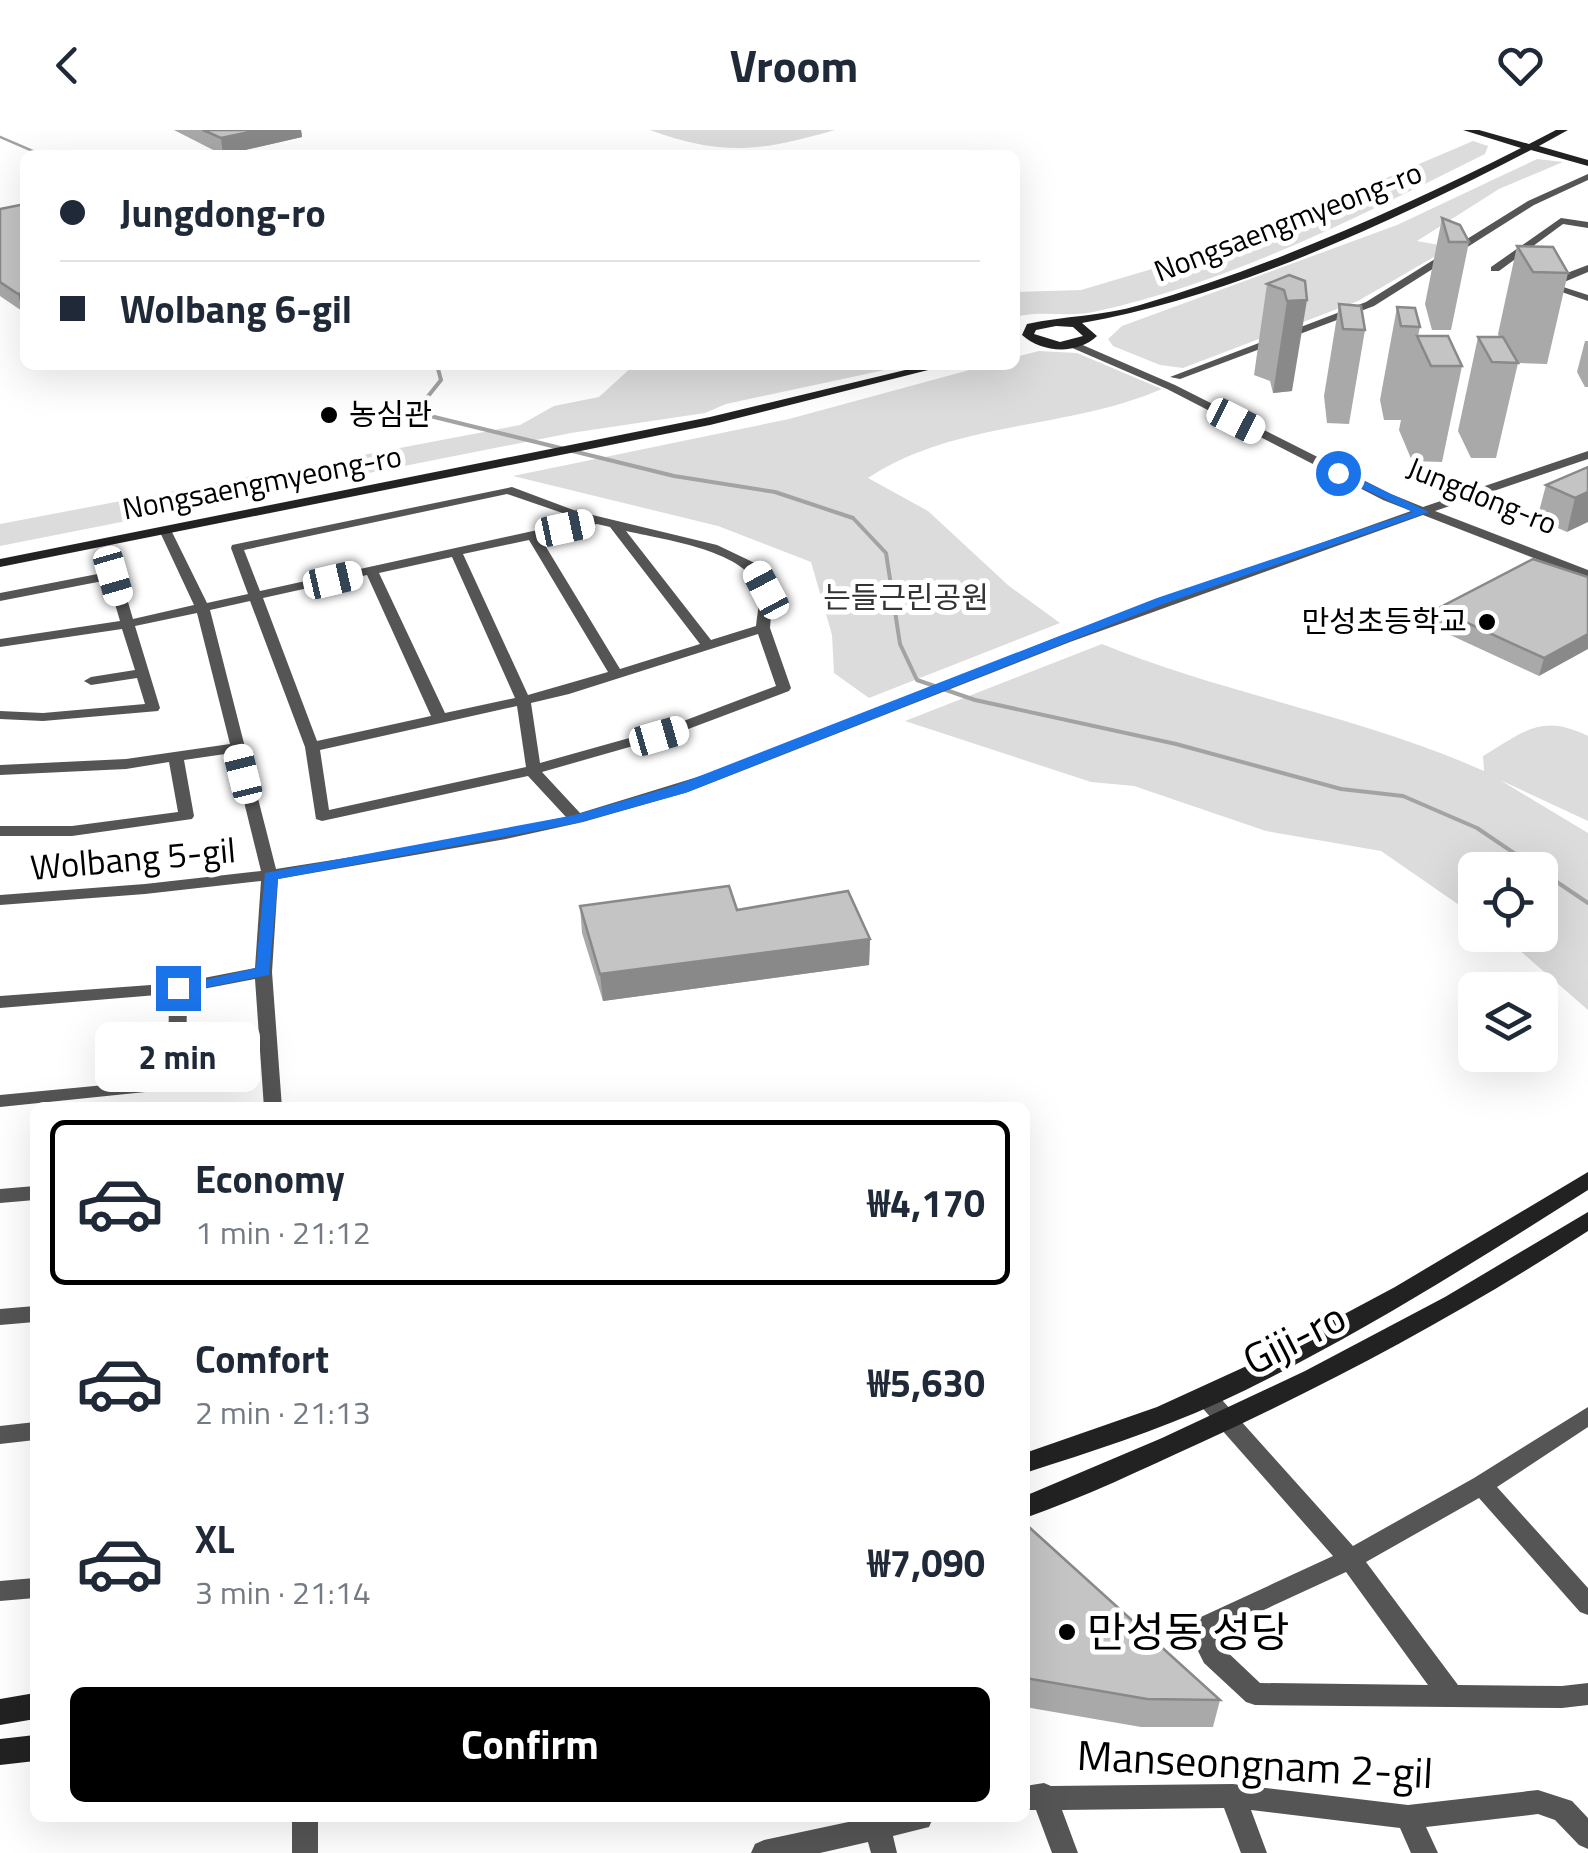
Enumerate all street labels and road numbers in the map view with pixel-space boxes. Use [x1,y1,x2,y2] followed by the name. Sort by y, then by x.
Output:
[1147,149,1428,293] street label: Nongsaengmyeong-ro
[118,432,405,532] street label: Nongsaengmyeong-ro
[1400,444,1564,546] street label: Jungdong-ro
[28,822,238,894] street label: Wolbang 5-gil
[1231,1284,1356,1390] street label: Giji-ro
[1075,1722,1435,1804] street label: Manseongnam 2-gil

